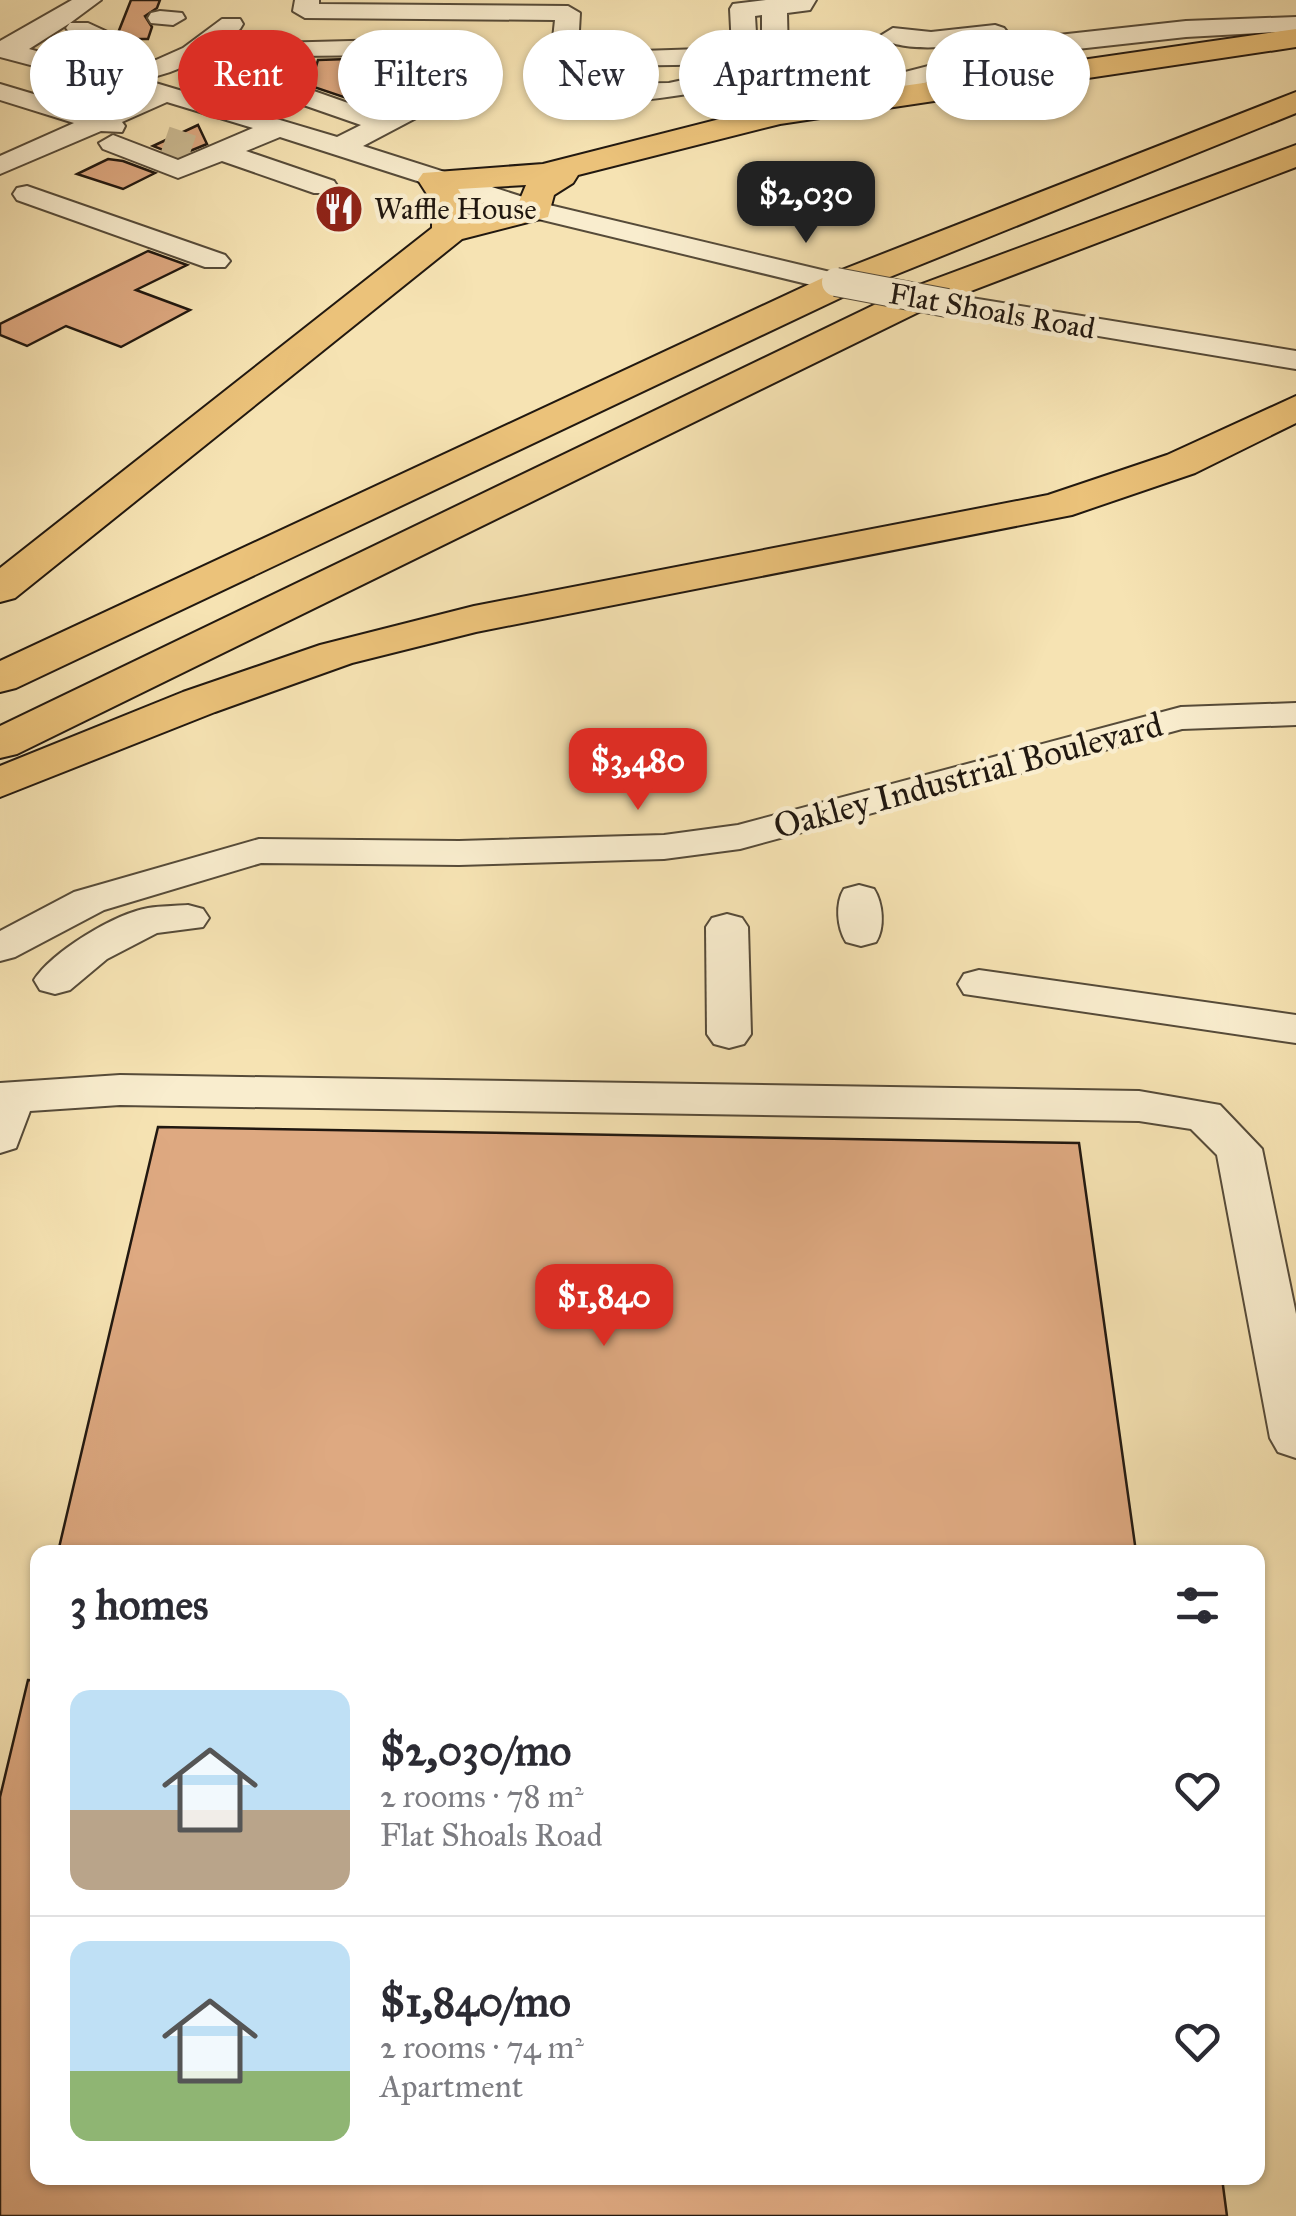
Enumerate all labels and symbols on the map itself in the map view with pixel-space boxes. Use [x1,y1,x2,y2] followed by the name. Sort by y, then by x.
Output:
[725,161,887,246] pin: $2,030
[313,183,365,235] restaurant icon: Waffle House
[374,191,537,227] place label: Waffle House
[886,275,1098,347] street label: Flat Shoals Road
[769,703,1168,848] street label: Oakley Industrial Boulevard
[557,728,719,813] pin: $3,480
[523,1264,685,1349] pin: $1,840

